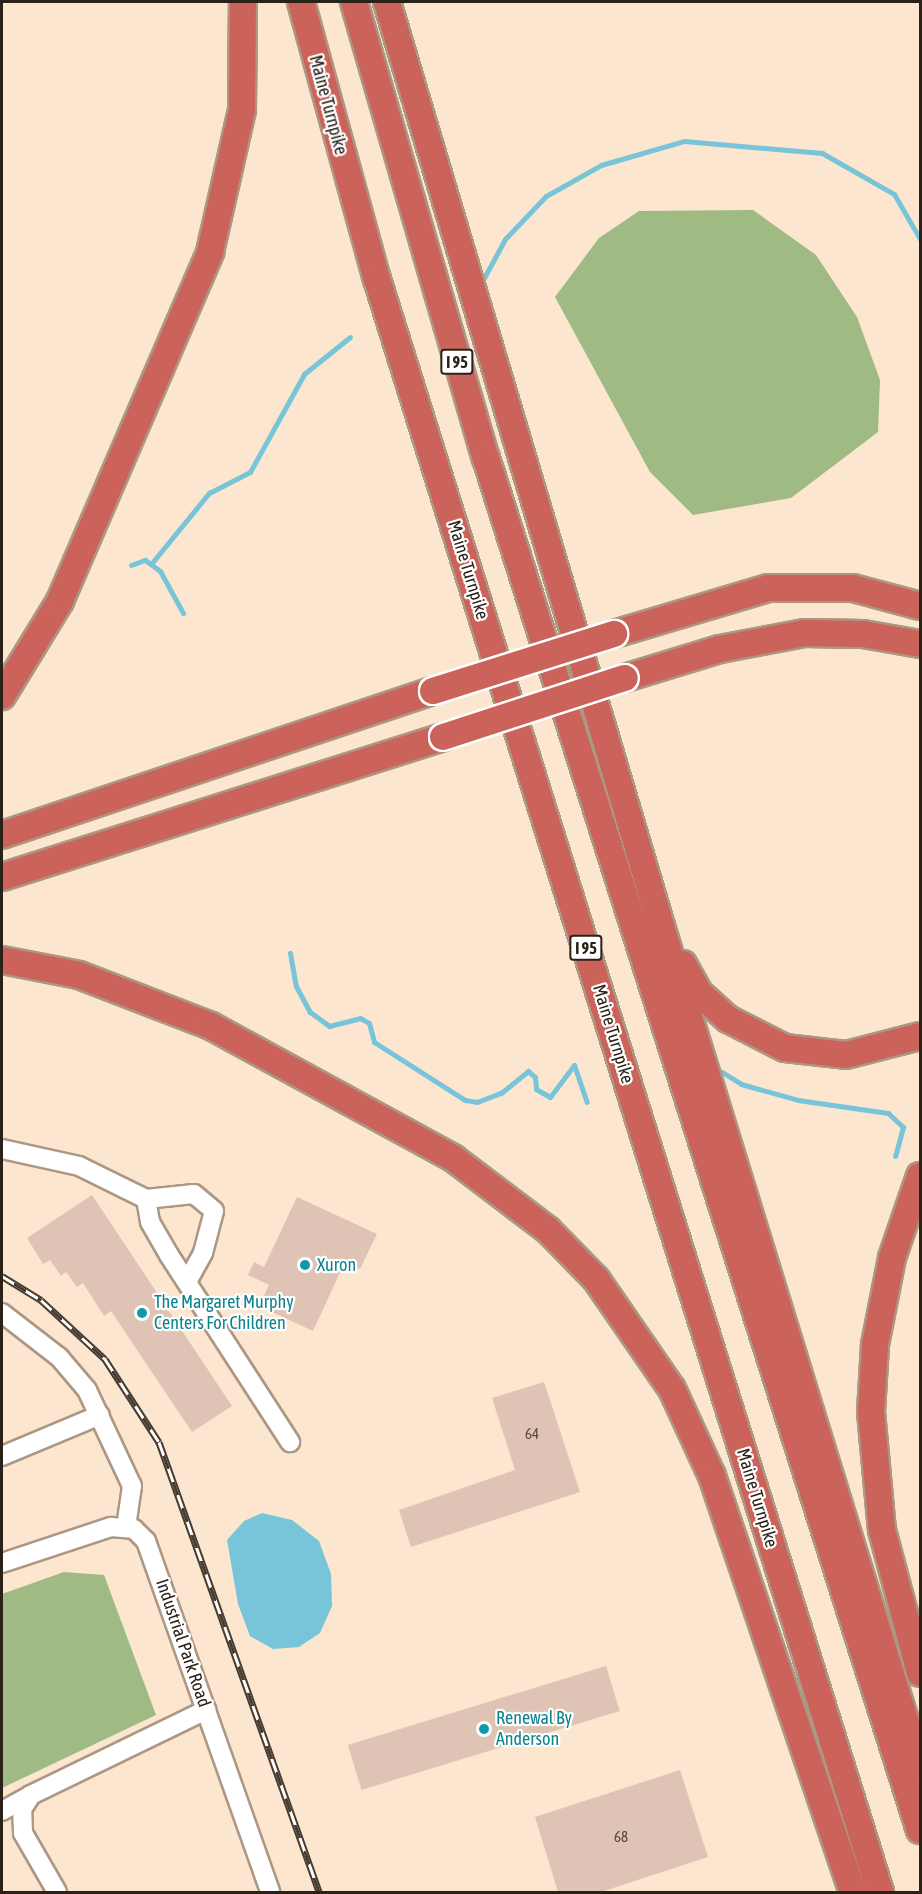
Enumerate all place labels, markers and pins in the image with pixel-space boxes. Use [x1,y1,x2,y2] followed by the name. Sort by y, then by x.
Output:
[317,1254,356,1276] place label: Xuron
[298,1258,312,1272] marker: Xuron
[154,1292,294,1334] place label: The Margaret Murphy Centers For Children
[135,1306,149,1320] marker: The Margaret Murphy Centers For Children
[496,1708,572,1750] place label: Renewal By Anderson
[477,1722,491,1736] marker: Renewal By Anderson

